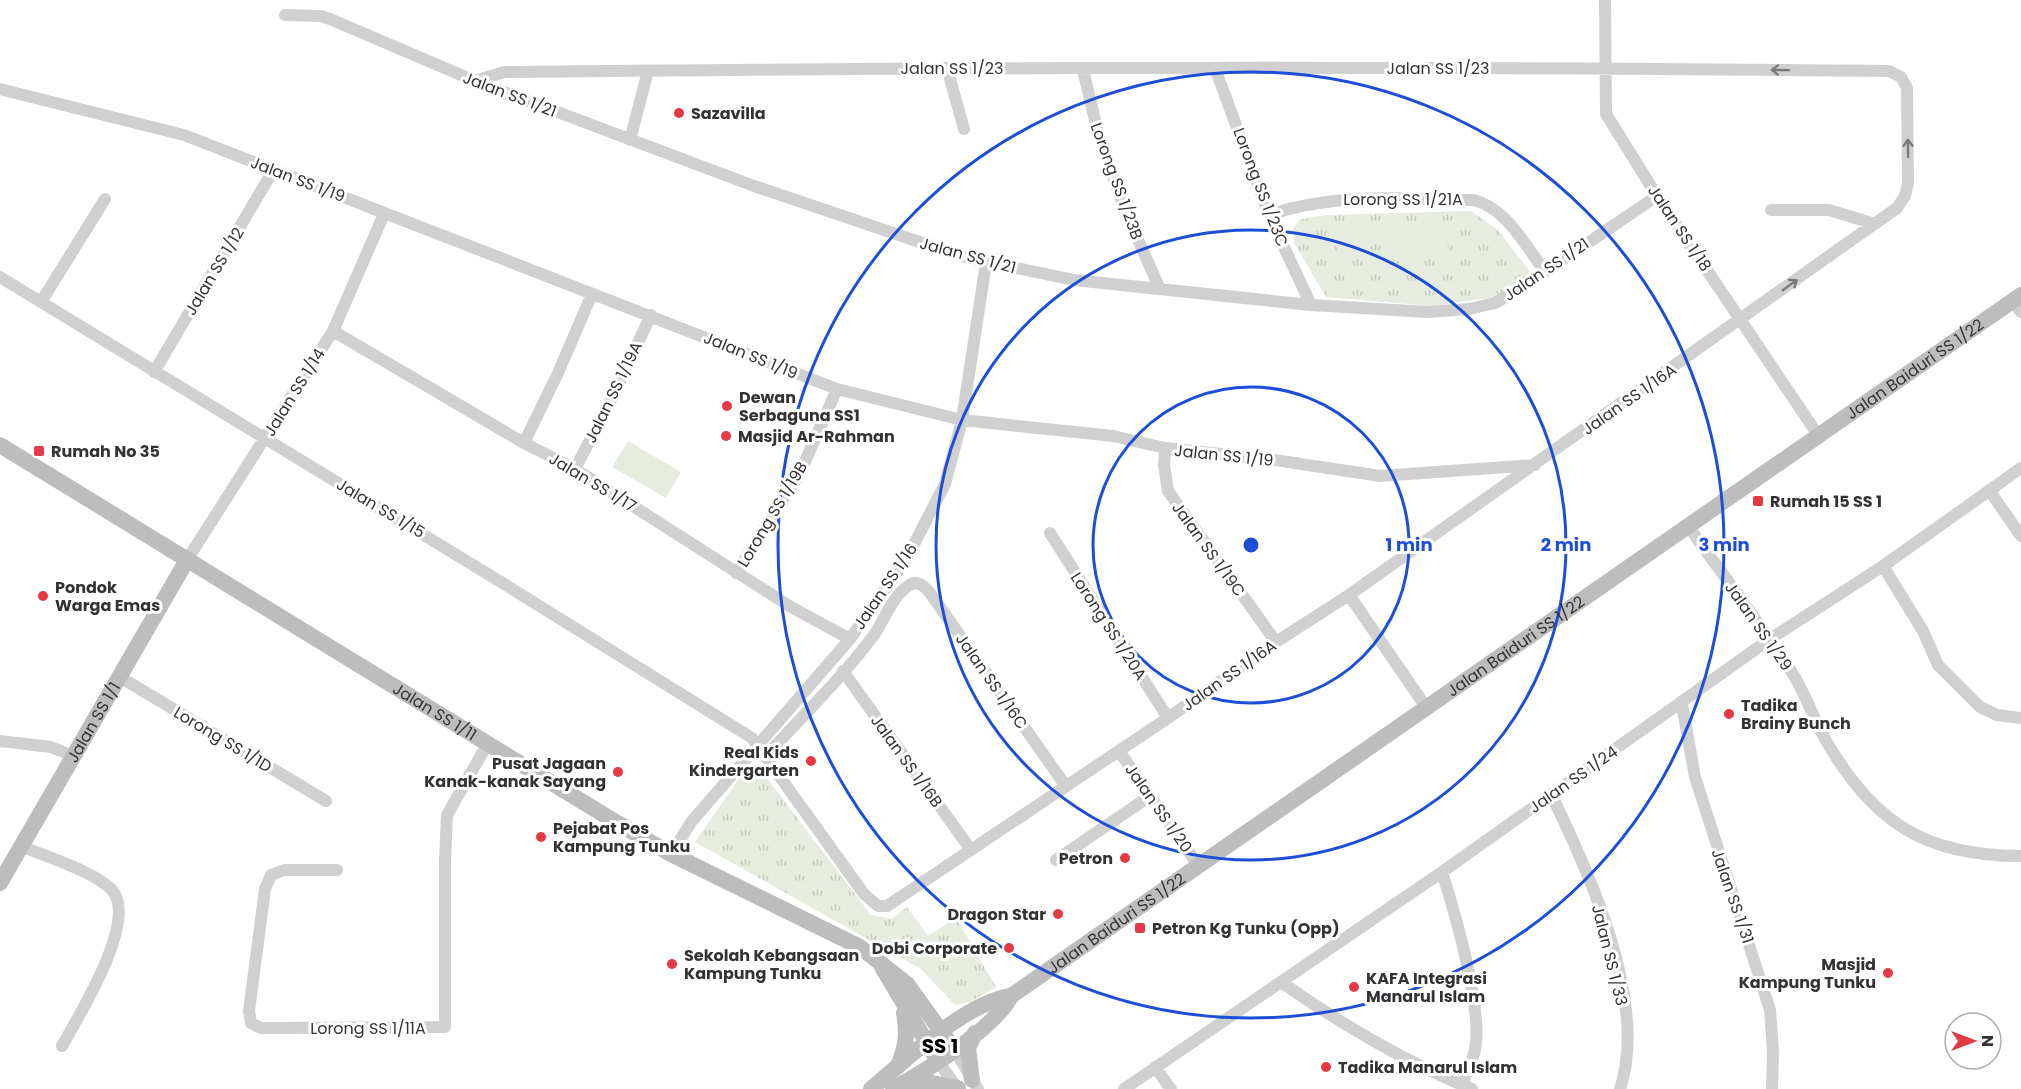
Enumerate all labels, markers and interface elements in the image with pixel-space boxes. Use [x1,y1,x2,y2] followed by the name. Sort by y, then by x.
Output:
[901,57,1003,80] street label: Jalan SS 1/23
[1387,57,1489,80] street label: Jalan SS 1/23
[1771,64,1791,76] one-way arrow
[460,66,560,123] street label: Jalan SS 1/21
[691,102,766,125] place label: Sazavilla
[672,106,686,120] marker: Sazavilla
[1085,119,1148,243] street label: Lorong SS 1/23B
[1227,124,1294,250] street label: Lorong SS 1/23C
[1902,139,1913,159] one-way arrow
[247,151,348,208] street label: Jalan SS 1/19
[1642,181,1717,276] street label: Jalan SS 1/18
[1343,188,1463,211] street label: Lorong SS 1/21A
[179,223,250,319] street label: Jalan SS 1/12
[917,232,1019,279] street label: Jalan SS 1/21
[1499,232,1594,307] street label: Jalan SS 1/21
[1781,279,1797,292] one-way arrow
[1842,313,1988,425] street label: Jalan Baiduri SS 1/22
[700,326,801,385] street label: Jalan SS 1/19
[579,337,648,447] street label: Jalan SS 1/19A
[258,344,331,441] street label: Jalan SS 1/14
[1577,358,1681,440] street label: Jalan SS 1/16A
[739,386,860,427] place label: Dewan Serbaguna SS1
[720,399,734,413] marker: Dewan Serbaguna SS1
[738,425,895,448] place label: Masjid Ar-Rahman
[719,429,733,443] marker: Masjid Ar-Rahman
[1173,439,1275,472] street label: Jalan SS 1/19
[51,440,160,463] place label: Rumah No 35
[32,444,46,458] marker: Rumah No 35
[545,447,641,518] street label: Jalan SS 1/17
[732,457,813,571] street label: Lorong SS 1/19B
[332,473,429,544] street label: Jalan SS 1/15
[1770,490,1882,513] place label: Rumah 15 SS 1
[1751,494,1765,508] marker: Rumah 15 SS 1
[1166,497,1251,601] street label: Jalan SS 1/19C
[1385,532,1433,557] text: 1 min
[1541,532,1591,557] text: 2 min
[1698,532,1750,557] text: 3 min
[1241,535,1261,555] centre of rings
[848,539,923,634] street label: Jalan SS 1/16
[1065,568,1152,685] street label: Lorong SS 1/20A
[55,576,160,617] place label: Pondok Warga Emas
[1719,577,1798,675] street label: Jalan SS 1/29
[36,589,50,603] marker: Pondok Warga Emas
[1442,590,1589,702] street label: Jalan Baiduri SS 1/22
[950,629,1033,734] street label: Jalan SS 1/16C
[1177,634,1281,716] street label: Jalan SS 1/16A
[388,677,481,746] street label: Jalan SS 1/11
[61,678,126,767] street label: Jalan SS 1/1
[1741,694,1851,735] place label: Tadika Brainy Bunch
[169,701,276,778] street label: Lorong SS 1/1D
[1722,707,1736,721] marker: Tadika Brainy Bunch
[865,710,948,812] street label: Jalan SS 1/16B
[1524,740,1622,819] street label: Jalan SS 1/24
[689,741,799,782] place label: Real Kids Kindergarten
[424,752,606,793] place label: Pusat Jagaan Kanak-kanak Sayang
[804,754,818,768] marker: Real Kids Kindergarten
[1119,759,1198,857] street label: Jalan SS 1/20
[611,765,625,779] marker: Pusat Jagaan Kanak-kanak Sayang
[553,817,690,858] place label: Pejabat Pos Kampung Tunku
[534,830,548,844] marker: Pejabat Pos Kampung Tunku
[1706,846,1760,947] street label: Jalan SS 1/31
[1059,847,1113,870] place label: Petron
[1118,851,1132,865] marker: Petron
[1043,868,1190,979] street label: Jalan Baiduri SS 1/22
[1586,902,1633,1008] street label: Jalan SS 1/33
[947,903,1046,926] place label: Dragon Star
[1051,907,1065,921] marker: Dragon Star
[1152,917,1340,940] place label: Petron Kg Tunku (Opp)
[1133,921,1147,935] marker: Petron Kg Tunku (Opp)
[872,937,997,960] place label: Dobi Corporate
[1002,941,1016,955] marker: Dobi Corporate
[684,944,859,985] place label: Sekolah Kebangsaan Kampung Tunku
[1739,953,1876,994] place label: Masjid Kampung Tunku
[665,957,679,971] marker: Sekolah Kebangsaan Kampung Tunku
[1881,966,1895,980] marker: Masjid Kampung Tunku
[1366,967,1487,1008] place label: KAFA Integrasi Manarul Islam
[1347,980,1361,994] marker: KAFA Integrasi Manarul Islam
[1943,1011,2003,1071] north arrow
[310,1017,426,1040] street label: Lorong SS 1/11A
[922,1032,958,1060] district label: SS 1
[1976,1035,1999,1047] text: N
[1338,1056,1517,1079] place label: Tadika Manarul Islam
[1319,1060,1333,1074] marker: Tadika Manarul Islam

